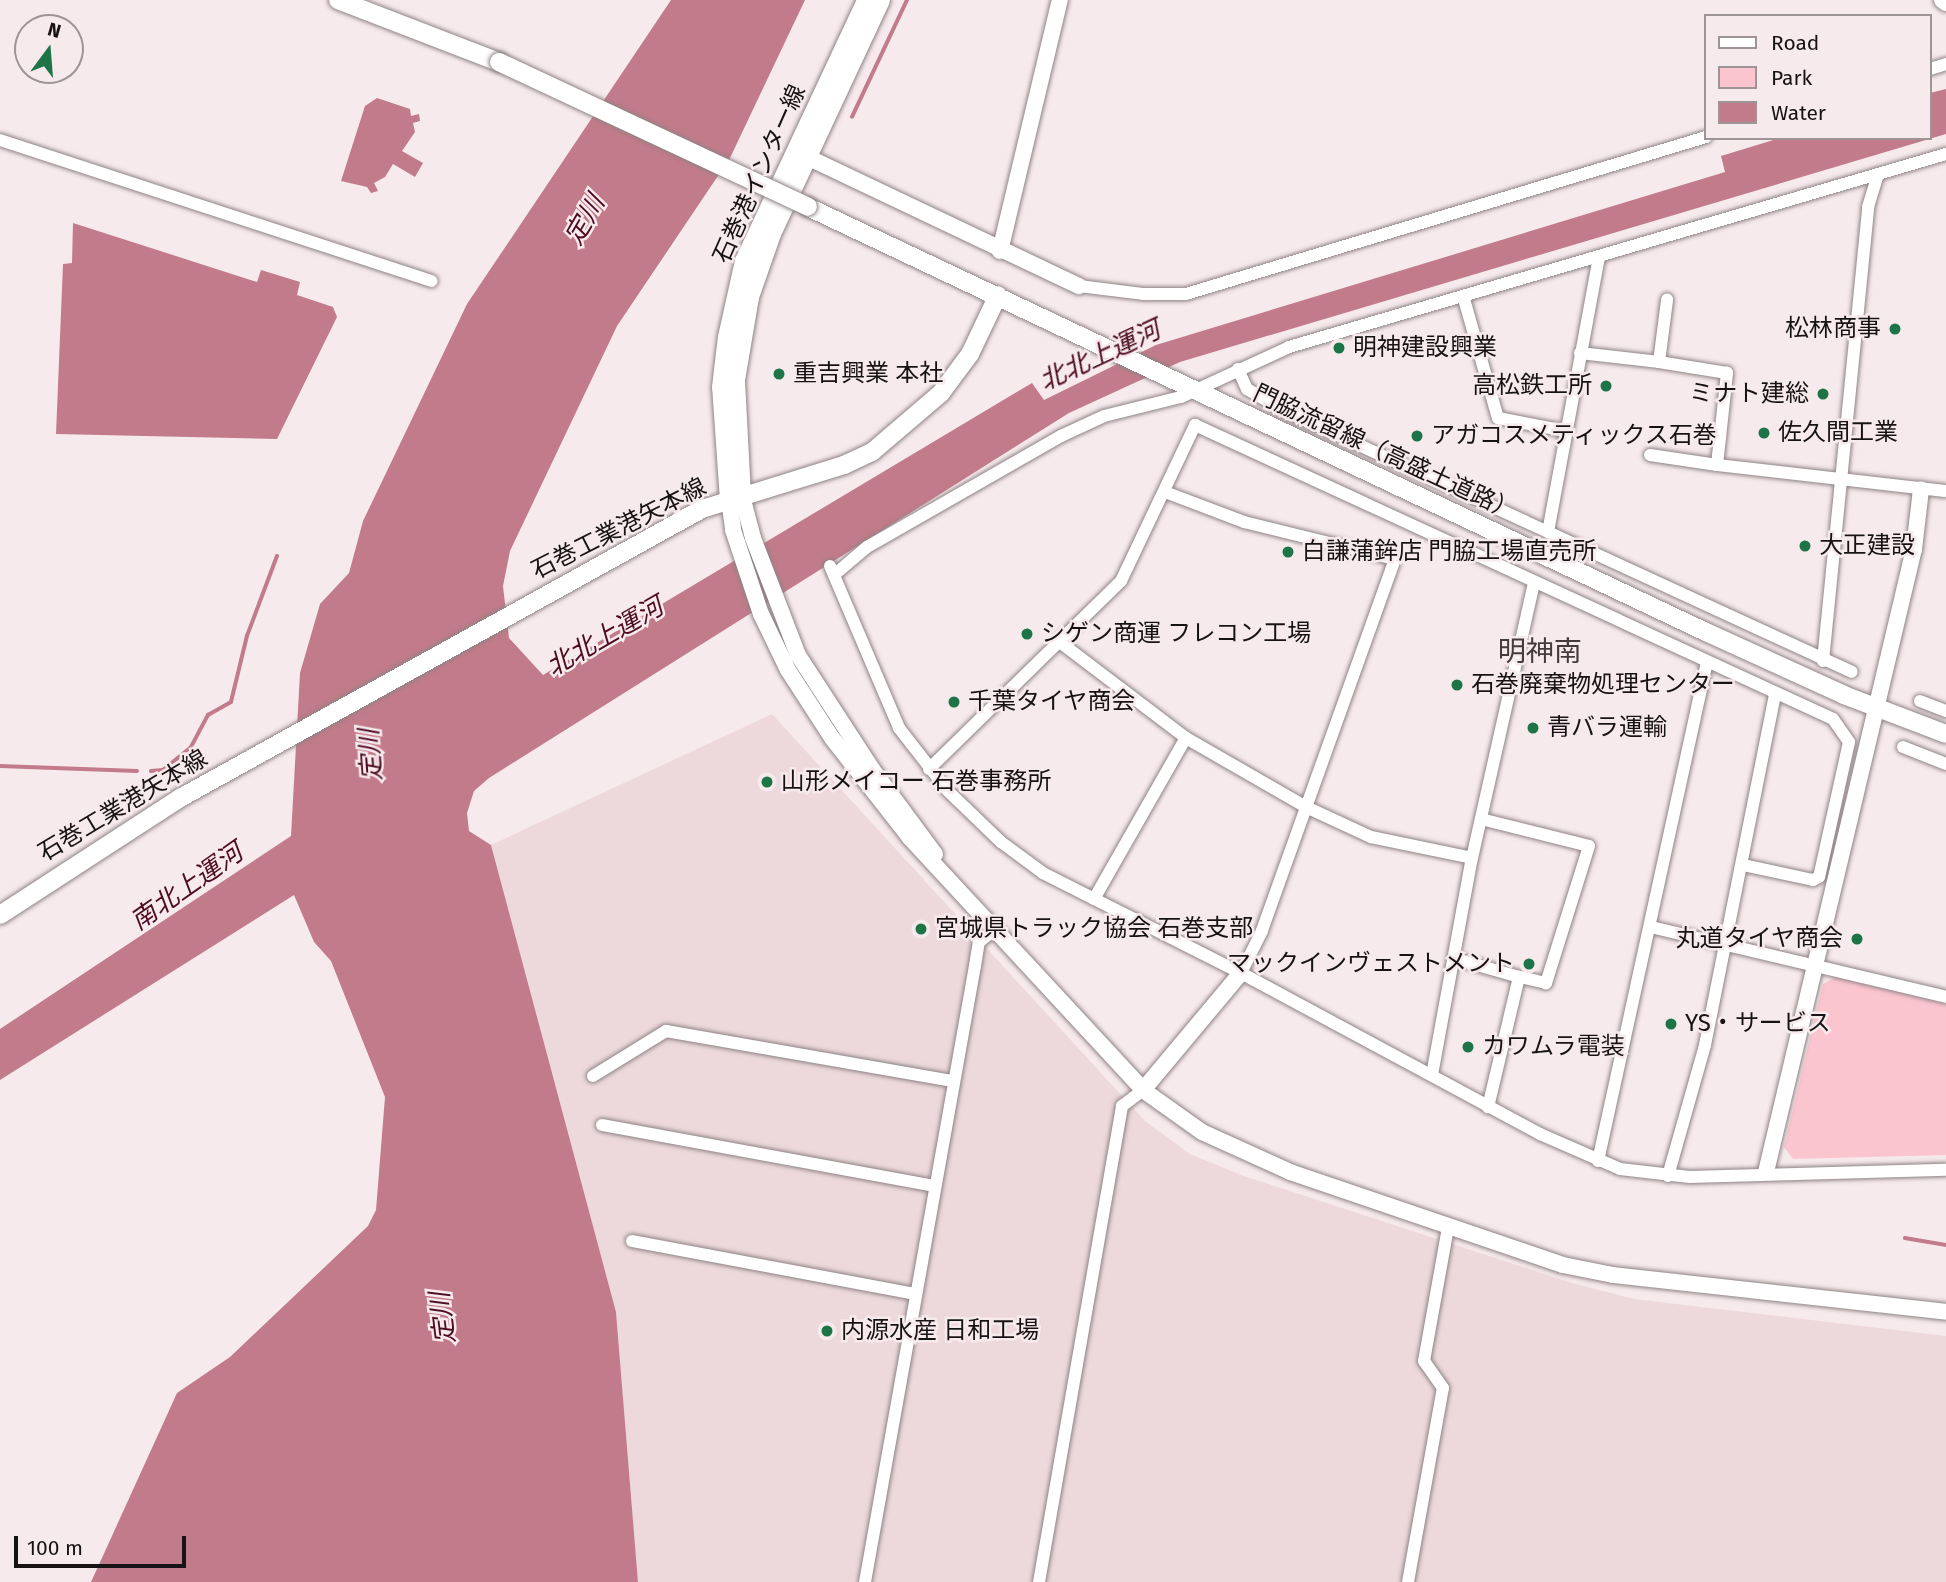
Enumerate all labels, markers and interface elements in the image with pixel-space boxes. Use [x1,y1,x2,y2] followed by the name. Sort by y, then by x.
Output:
[14,14,84,84] north arrow
[1704,14,1932,140] legend
[45,17,64,43] text: N
[1771,30,1819,56] text: Road
[1771,65,1812,91] text: Park
[708,80,812,268] street label: 石巻港インター線
[1771,100,1826,126] text: Water
[558,190,612,250] water label: 定川
[1034,314,1166,398] water label: 北北上運河
[1785,315,1881,343] place label: 松林商事
[1887,321,1903,337] marker: 松林商事
[1353,334,1497,362] place label: 明神建設興業
[1331,340,1347,356] marker: 明神建設興業
[793,360,943,388] place label: 重吉興業 本社
[771,366,787,382] marker: 重吉興業 本社
[1472,372,1592,400] place label: 高松鉄工所
[1598,378,1614,394] marker: 高松鉄工所
[1248,379,1522,527] street label: 門脇流留線（高盛土道路）
[1689,380,1809,408] place label: ミナト建総
[1815,386,1831,402] marker: ミナト建総
[1778,419,1898,447] place label: 佐久間工業
[1431,422,1719,450] place label: アガコスメティックス石巻
[1756,425,1772,441] marker: 佐久間工業
[1409,428,1425,444] marker: アガコスメティックス石巻
[527,473,711,585] street label: 石巻工業港矢本線
[1819,532,1915,560] place label: 大正建設
[1302,538,1596,566] place label: 白謙蒲鉾店 門脇工場直売所
[1797,538,1813,554] marker: 大正建設
[1280,544,1296,560] marker: 白謙蒲鉾店 門脇工場直売所
[541,591,669,683] water label: 北北上運河
[1041,620,1311,648] place label: シゲン商運 フレコン工場
[1019,626,1035,642] marker: シゲン商運 フレコン工場
[1498,635,1582,669] district label: 明神南
[1471,671,1735,699] place label: 石巻廃棄物処理センター
[1449,677,1465,693] marker: 石巻廃棄物処理センター
[968,688,1136,716] place label: 千葉タイヤ商会
[946,694,962,710] marker: 千葉タイヤ商会
[1547,714,1667,742] place label: 青バラ運輸
[1525,720,1541,736] marker: 青バラ運輸
[354,728,388,782] water label: 定川
[33,744,213,868] street label: 石巻工業港矢本線
[781,768,1051,796] place label: 山形メイコー 石巻事務所
[759,774,775,790] marker: 山形メイコー 石巻事務所
[125,837,249,937] water label: 南北上運河
[935,915,1253,943] place label: 宮城県トラック協会 石巻支部
[913,921,929,937] marker: 宮城県トラック協会 石巻支部
[1675,925,1843,953] place label: 丸道タイヤ商会
[1849,931,1865,947] marker: 丸道タイヤ商会
[1227,950,1515,978] place label: マックインヴェストメント
[1521,956,1537,972] marker: マックインヴェストメント
[1685,1010,1831,1038] place label: YS・サービス
[1663,1016,1679,1032] marker: YS・サービス
[1482,1033,1626,1061] place label: カワムラ電装
[1460,1039,1476,1055] marker: カワムラ電装
[424,1290,462,1346] water label: 定川
[841,1317,1039,1345] place label: 内源水産 日和工場
[819,1323,835,1339] marker: 内源水産 日和工場
[18,1522,189,1566] scale bar
[27,1535,83,1561] text: 100 m

